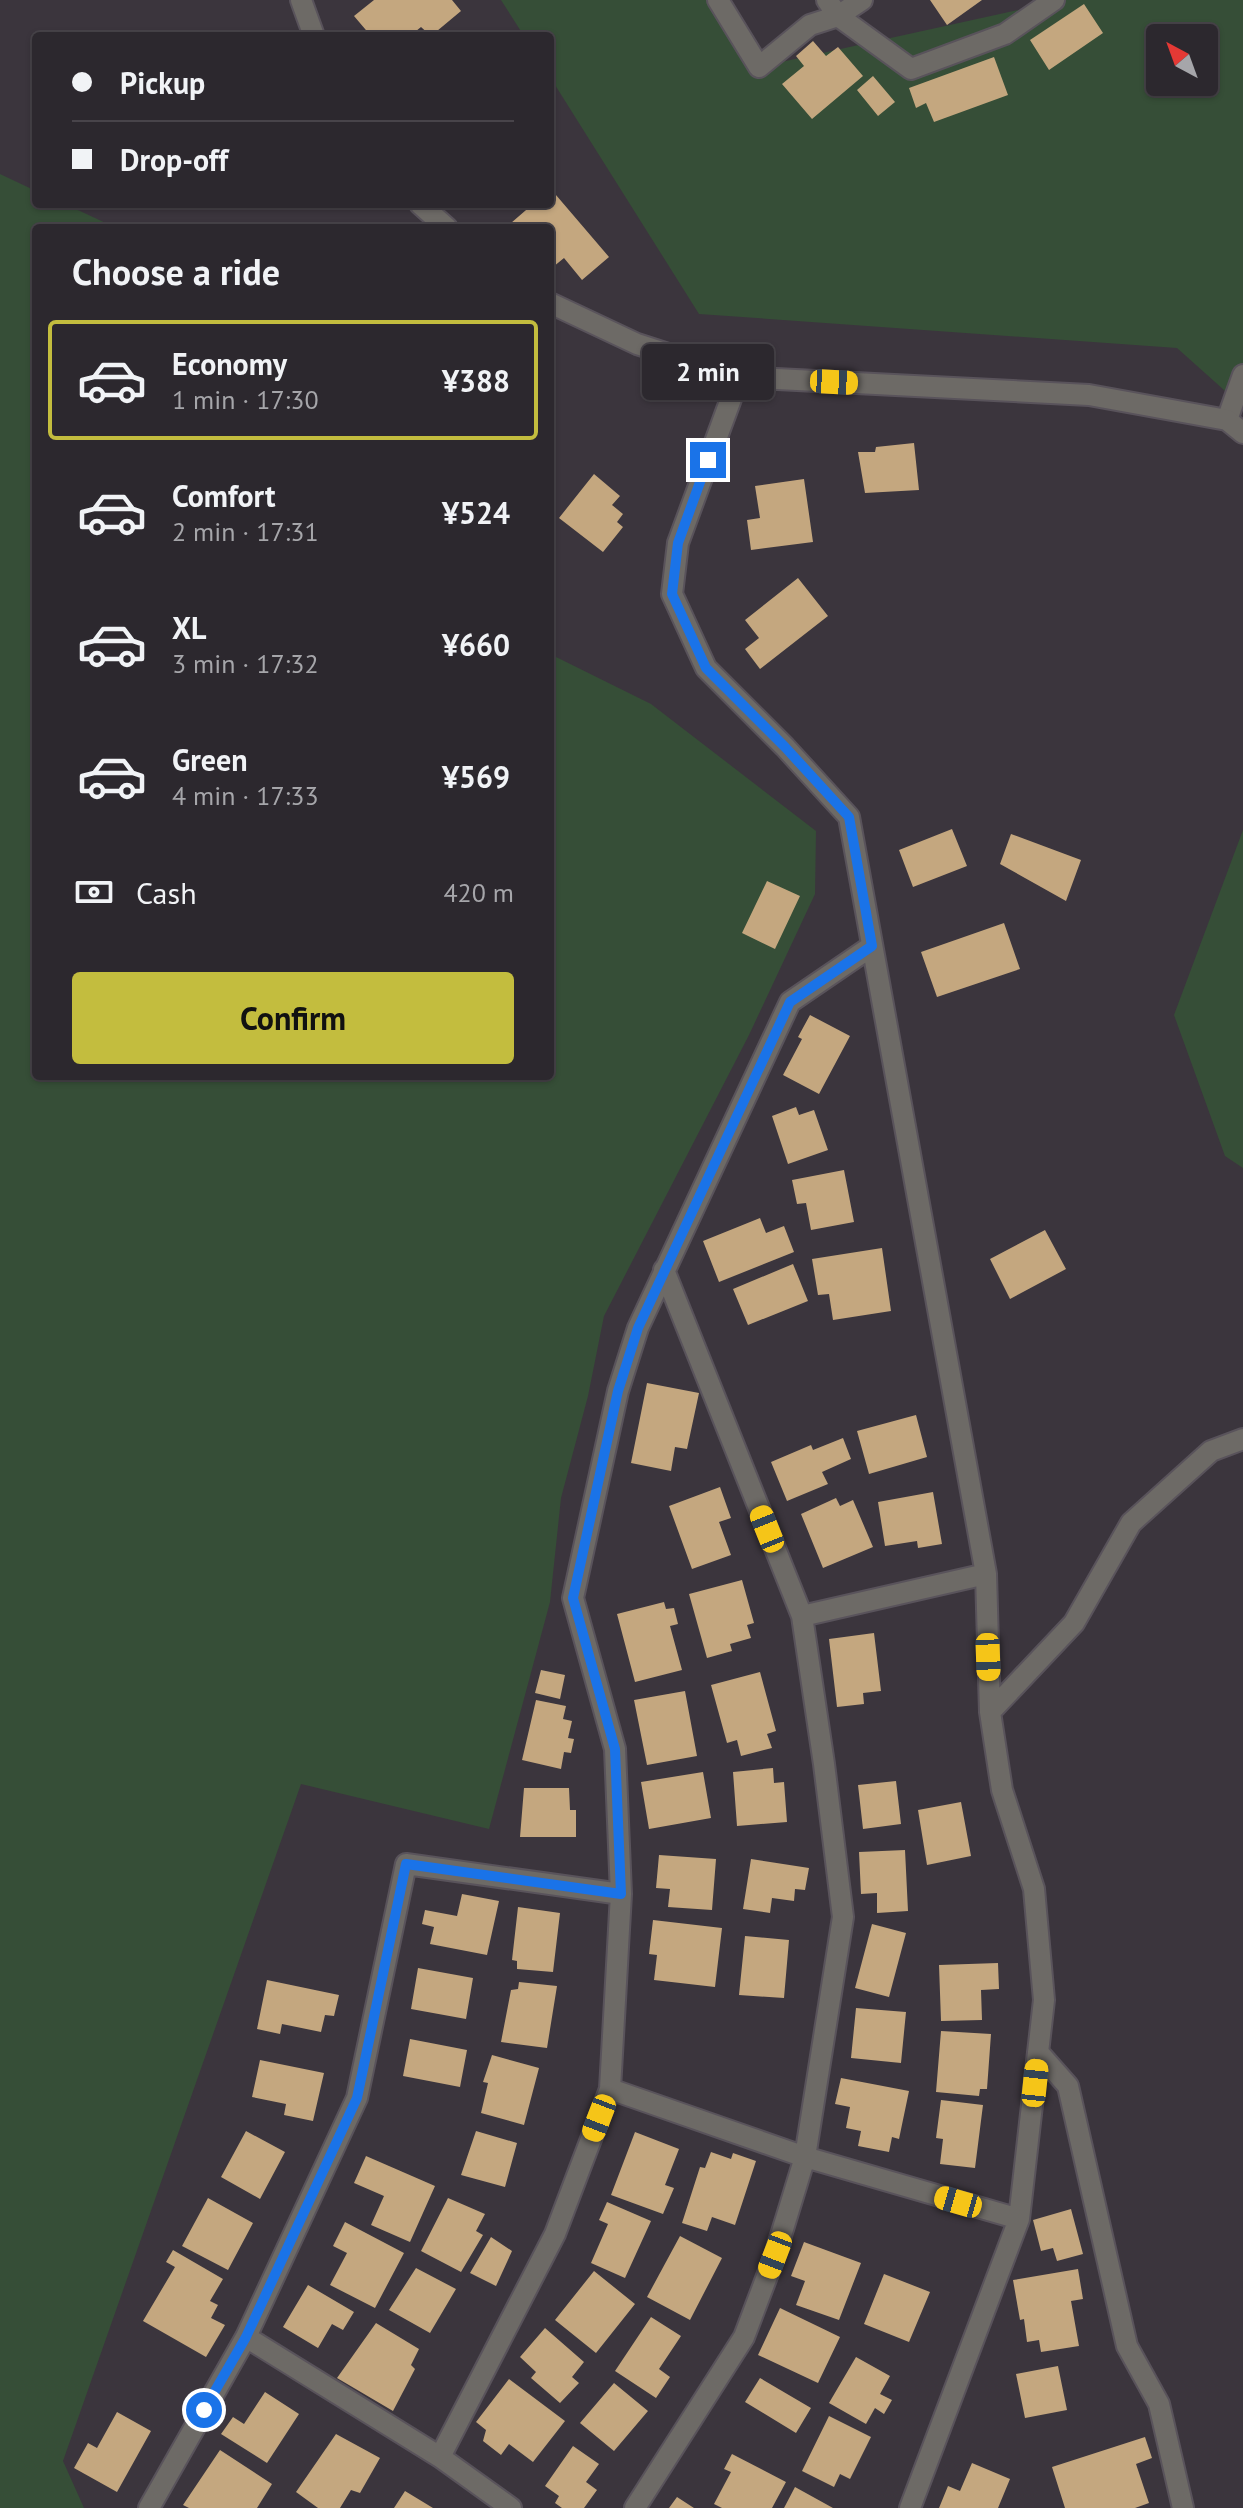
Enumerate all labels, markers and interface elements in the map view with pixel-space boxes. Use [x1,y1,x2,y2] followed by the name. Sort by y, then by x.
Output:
[1146,24,1218,96] north arrow
[1146,24,1218,96] map controls
[120,63,205,102] text: Pickup
[120,140,228,179] text: Drop-off
[72,248,280,295] text: Choose a ride
[76,344,148,416] icon: car
[172,344,287,383] text: Economy
[642,344,774,400] callout: 2 min
[676,355,740,388] text: 2 min
[442,361,510,400] text: ¥388
[809,369,859,395] car
[172,383,319,416] text: 1 min · 17:30
[690,442,726,478] route end
[76,476,148,548] icon: car
[172,476,275,515] text: Comfort
[442,493,510,532] text: ¥524
[172,515,319,548] text: 2 min · 17:31
[76,608,148,680] icon: car
[172,608,206,647] text: XL
[442,625,510,664] text: ¥660
[172,647,319,680] text: 3 min · 17:32
[76,740,148,812] icon: car
[172,740,247,779] text: Green
[442,757,510,796] text: ¥569
[172,779,319,812] text: 4 min · 17:33
[72,870,116,914] icon: cash
[136,873,197,912] text: Cash
[443,876,514,909] text: 420 m
[72,972,514,1064] button: Confirm
[747,1502,787,1556] car
[975,1633,1001,1681] car
[1021,2058,1049,2108] car
[579,2091,619,2145] car
[932,2184,984,2220] car
[755,2228,795,2282] car
[186,2392,222,2428] route start

